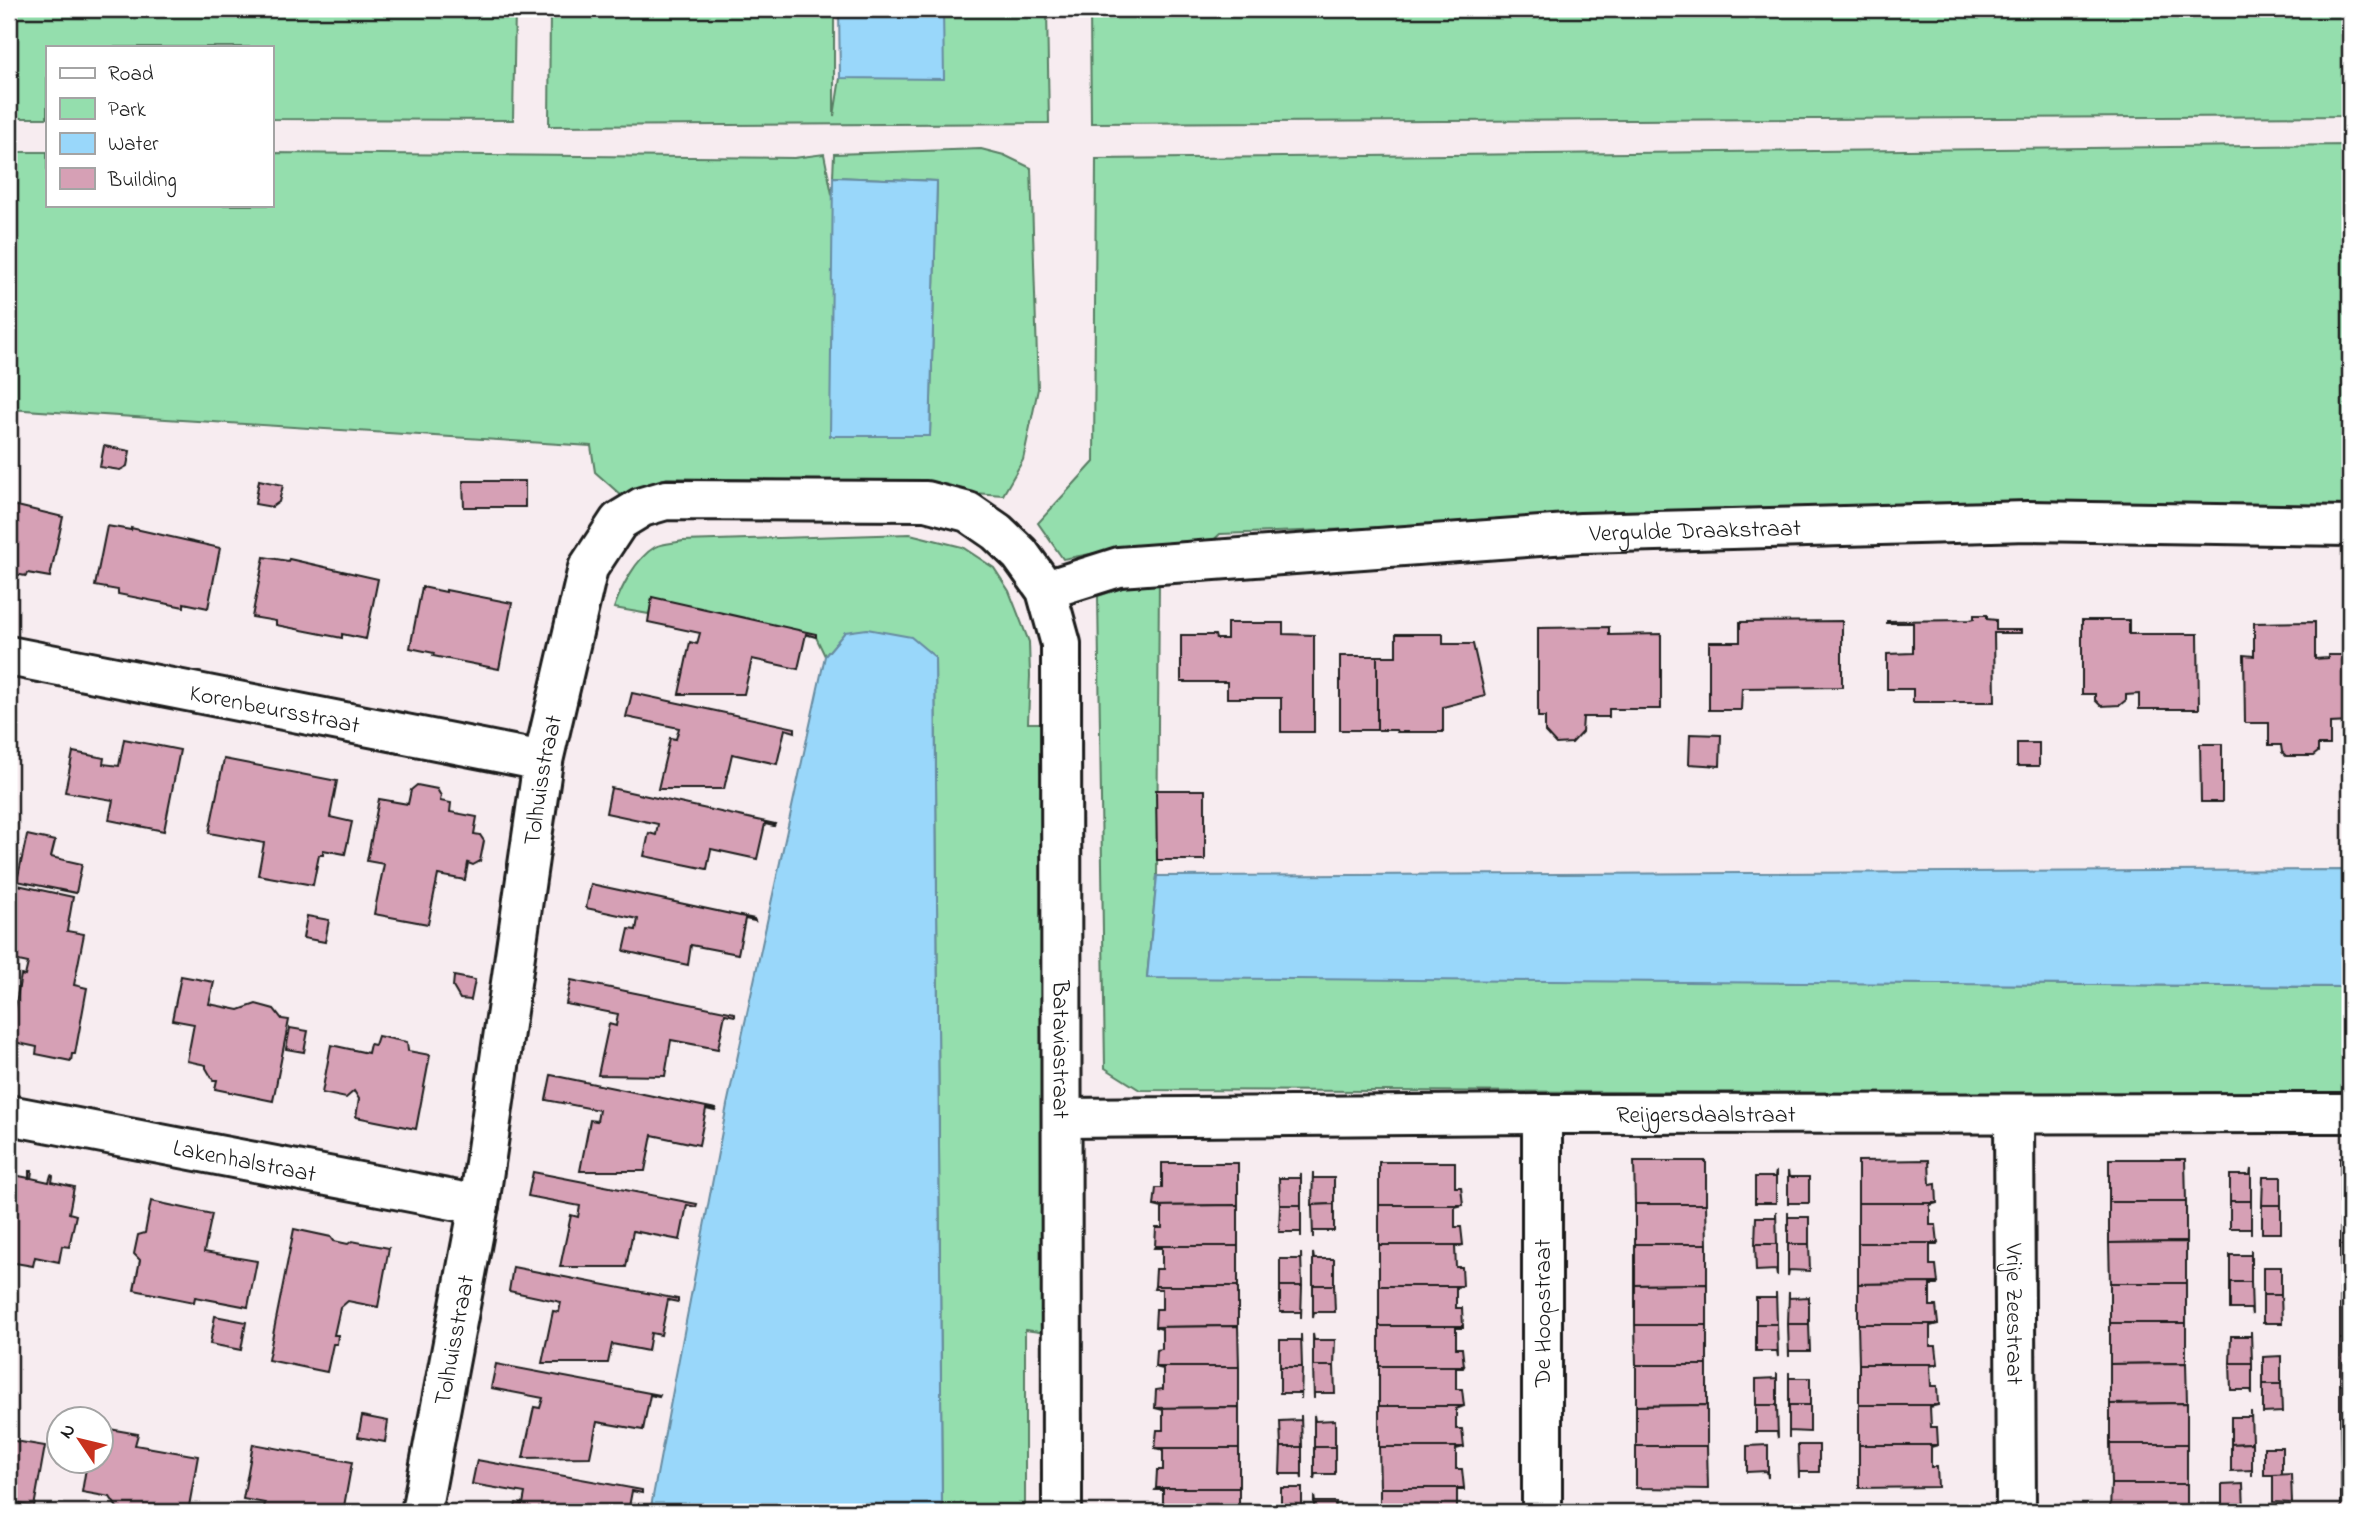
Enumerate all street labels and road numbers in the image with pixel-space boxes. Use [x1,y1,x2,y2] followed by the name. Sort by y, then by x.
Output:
[1588,512,1801,553] street label: Vergulde Draakstraat
[186,677,363,745] street label: Korenbeursstraat
[516,712,573,848] street label: Tolhuisstraat
[1041,979,1077,1119] street label: Bataviastraat
[1616,1099,1796,1134] street label: Reijgersdaalstraat
[170,1132,319,1193] street label: Lakenhalstraat
[1527,1239,1562,1388] street label: De Hoopstraat
[1995,1242,2030,1385] street label: Vrije Zeestraat
[426,1272,485,1409] street label: Tolhuisstraat

